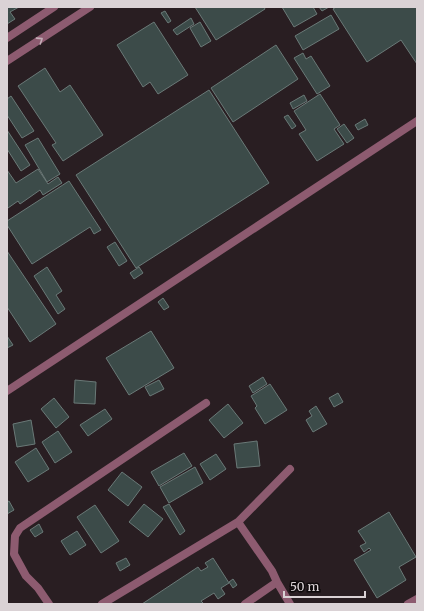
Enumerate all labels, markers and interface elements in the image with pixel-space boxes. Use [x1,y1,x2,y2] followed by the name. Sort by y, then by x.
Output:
[35,38,42,45] one-way arrow
[284,573,365,599] scale bar
[290,579,319,594] text: 50 m

